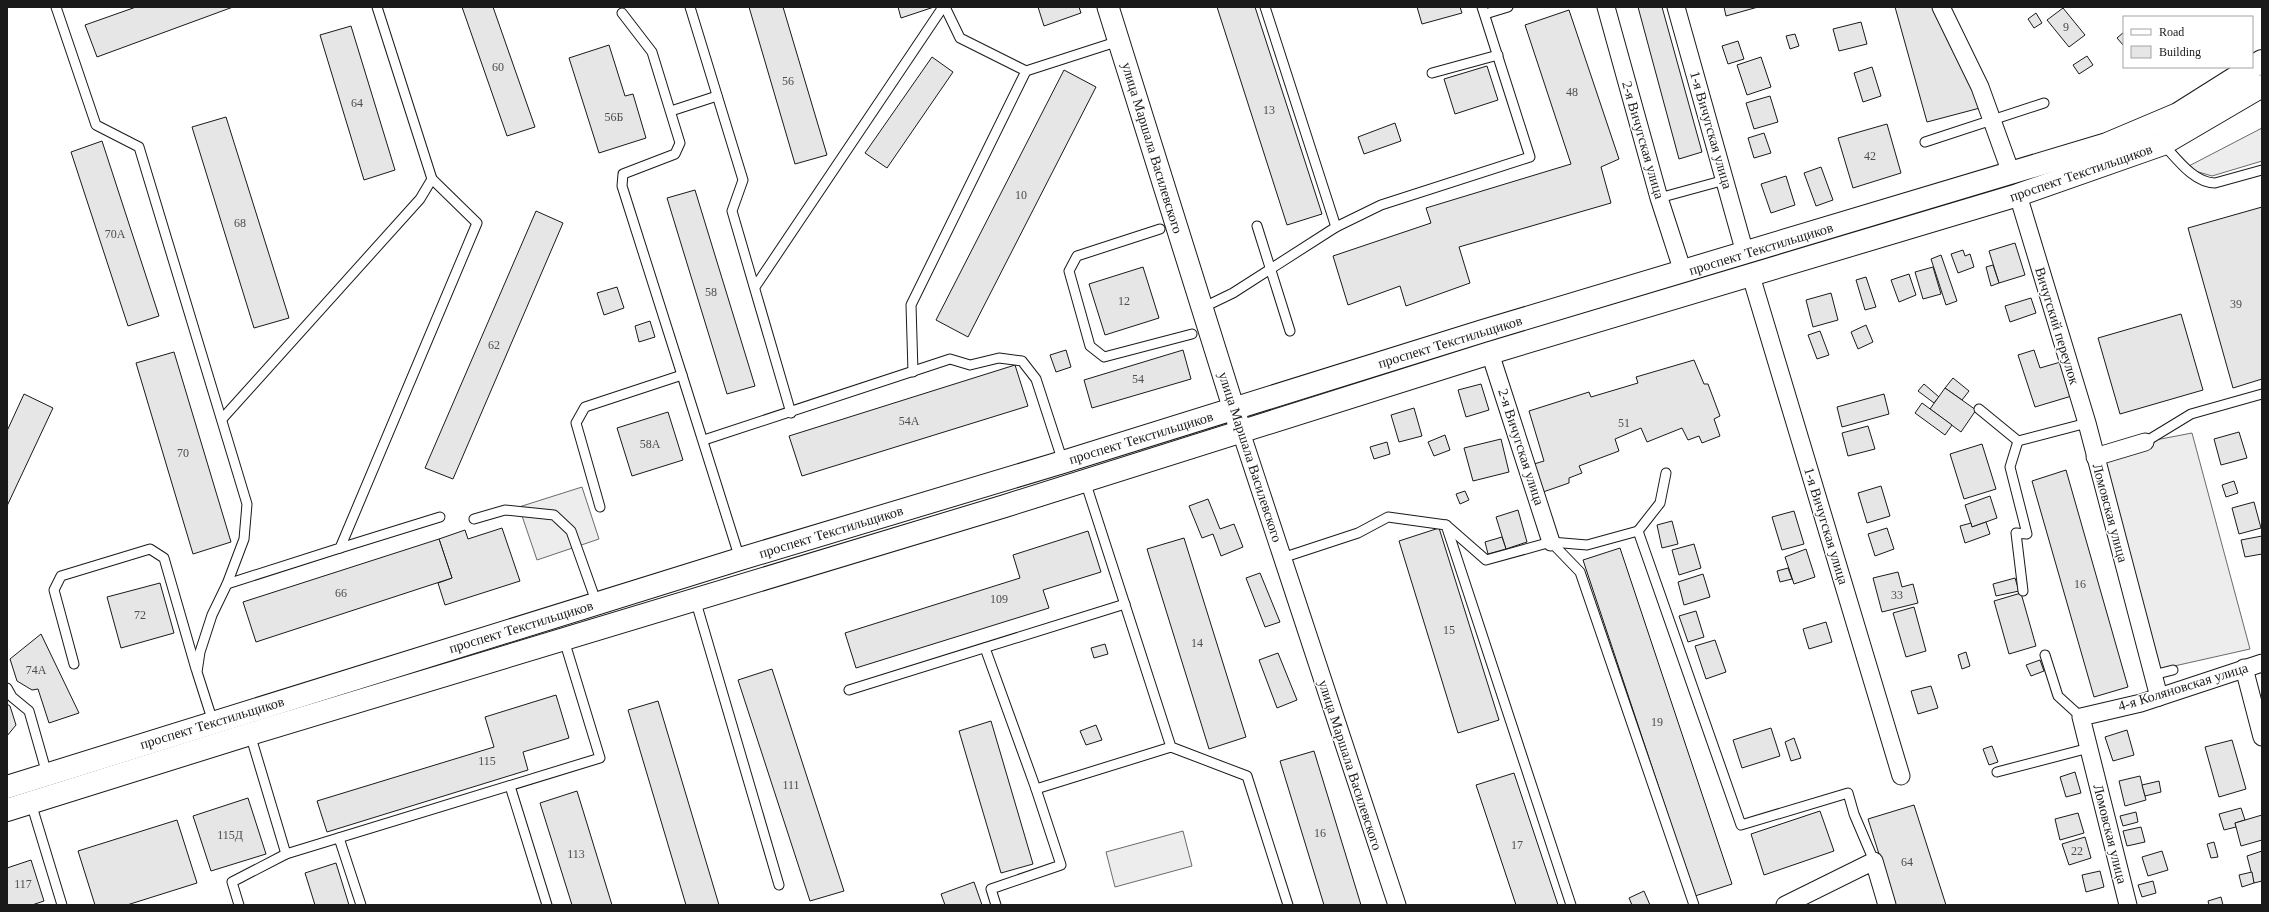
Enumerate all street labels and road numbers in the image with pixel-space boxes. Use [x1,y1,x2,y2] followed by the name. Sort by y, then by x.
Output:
[1119,61,1185,235] street label: улица Маршала Василевского
[1687,69,1735,191] street label: 1-я Вичугская улица
[1619,79,1667,201] street label: 2-я Вичугская улица
[2008,141,2155,204] street label: проспект Текстильщиков
[1687,220,1835,278] street label: проспект Текстильщиков
[2032,266,2082,387] street label: Вичугский переулок
[1376,313,1524,371] street label: проспект Текстильщиков
[1215,370,1285,544] street label: улица Маршала Василевского
[1495,387,1547,508] street label: 2-я Вичугская улица
[1067,409,1215,467] street label: проспект Текстильщиков
[2090,462,2131,565] street label: Ломовская улица
[1801,466,1851,587] street label: 1-я Вичугская улица
[757,503,905,561] street label: проспект Текстильщиков
[447,598,595,656] street label: проспект Текстильщиков
[2116,660,2251,714] street label: 4-я Коляновская улица
[1315,678,1385,852] street label: улица Маршала Василевского
[138,694,286,752] street label: проспект Текстильщиков
[2090,783,2130,886] street label: Ломовская улица

